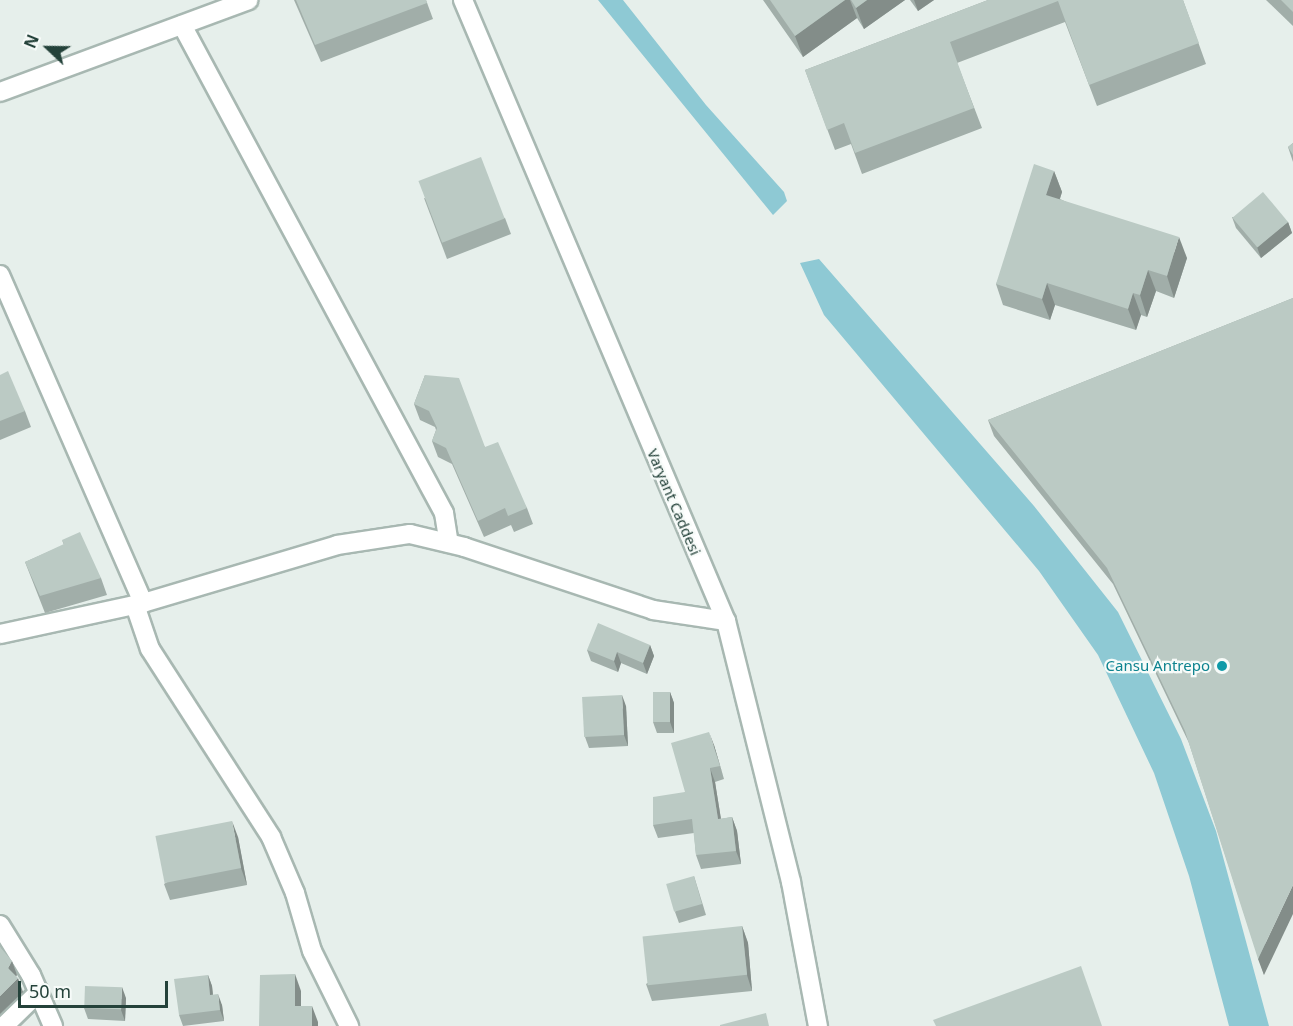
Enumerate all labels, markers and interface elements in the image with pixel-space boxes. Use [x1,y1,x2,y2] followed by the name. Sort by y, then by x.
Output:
[18,18,78,78] north arrow
[19,31,44,51] text: N
[643,446,705,558] street label: Varyant Caddesi
[1106,657,1210,675] place label: Cansu Antrepo
[1215,659,1229,673] marker: Cansu Antrepo
[21,969,171,1007] scale bar
[29,979,71,1003] text: 50 m

